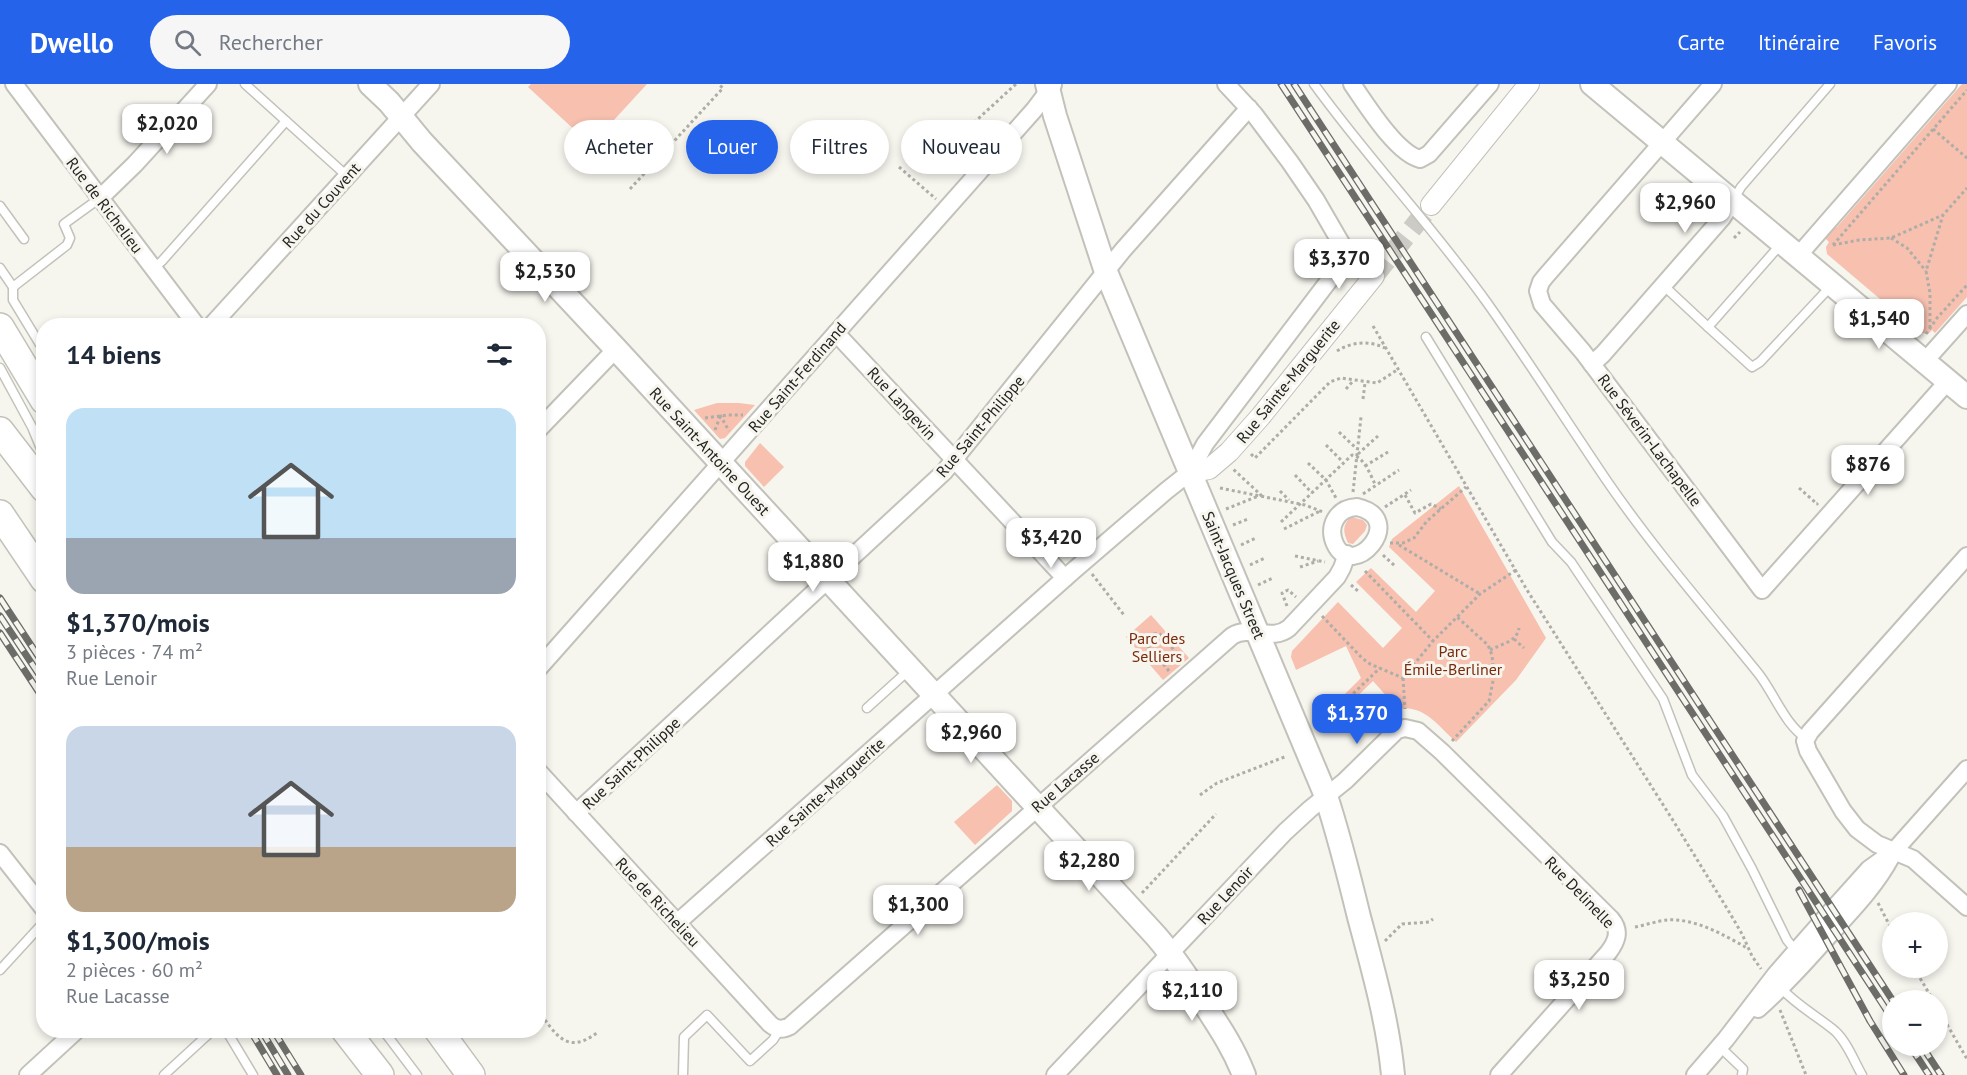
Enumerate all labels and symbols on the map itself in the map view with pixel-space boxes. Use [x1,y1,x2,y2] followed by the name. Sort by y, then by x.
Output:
[118,104,216,155] pin: $2,020
[62,153,148,257] street label: Rue de Richelieu
[278,158,365,252] street label: Rue du Couvent
[1636,183,1734,234] pin: $2,960
[1290,239,1388,290] pin: $3,370
[496,252,594,303] pin: $2,530
[1830,299,1928,350] pin: $1,540
[1232,315,1344,447] street label: Rue Sainte-Marguerite
[744,318,850,436] street label: Rue Saint-Ferdinand
[863,362,941,444] street label: Rue Langevin
[1594,370,1706,510] street label: Rue Séverin-Lachapelle
[932,371,1028,481] street label: Rue Saint-Philippe
[645,383,775,520] street label: Rue Saint-Antoine Ouest
[1832,445,1904,496] pin: $876
[1198,508,1270,642] street label: Saint-Jacques Street
[1002,518,1100,569] pin: $3,420
[764,542,862,593] pin: $1,880
[1129,628,1185,666] park label: Parc des Selliers
[1404,641,1503,679] park label: Parc Émile-Berliner
[1308,694,1406,745] pin: $1,370
[578,712,684,814] street label: Rue Saint-Philippe
[922,713,1020,764] pin: $2,960
[761,733,889,851] street label: Rue Sainte-Marguerite
[1027,747,1103,817] street label: Rue Lacasse
[1040,841,1138,892] pin: $2,280
[1541,852,1619,932] street label: Rue Delinelle
[611,853,705,951] street label: Rue de Richelieu
[1193,861,1258,928] street label: Rue Lenoir
[869,885,967,936] pin: $1,300
[1530,960,1628,1011] pin: $3,250
[1143,971,1241,1022] pin: $2,110

